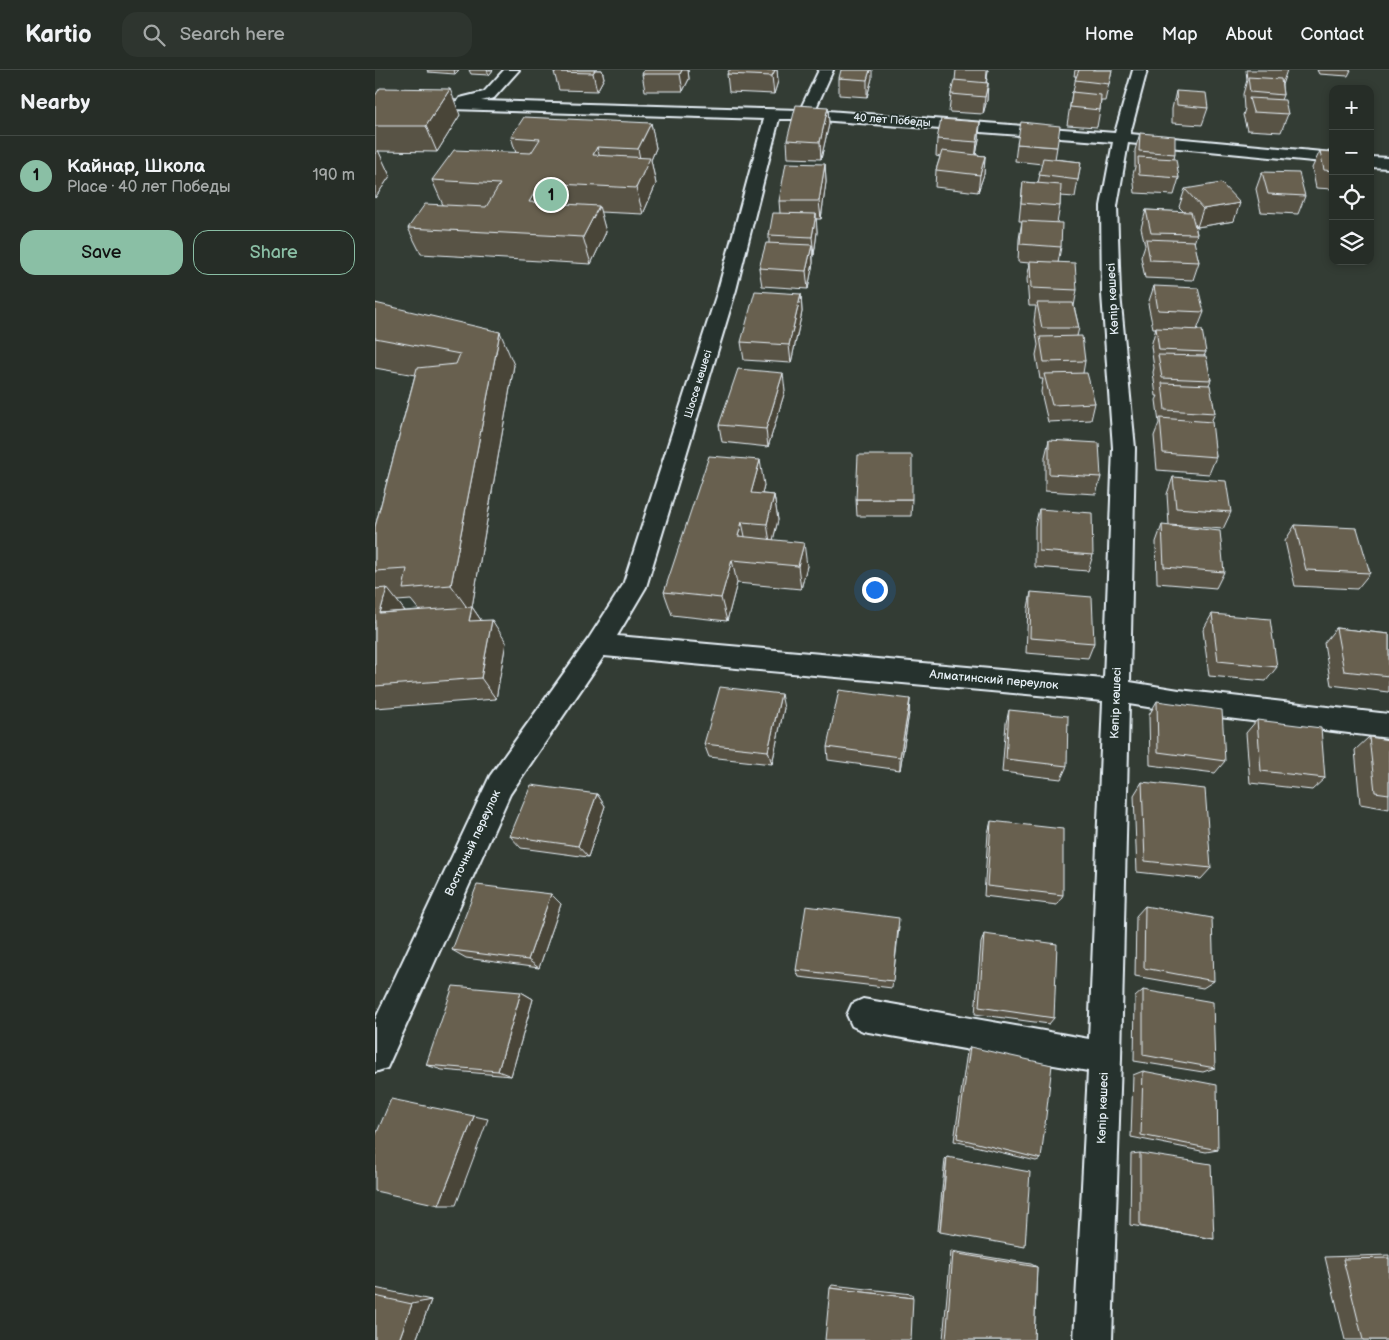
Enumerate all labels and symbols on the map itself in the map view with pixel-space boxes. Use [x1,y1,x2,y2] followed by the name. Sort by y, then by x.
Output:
[853,111,931,129] street label: 40 лет Победы
[535,176,567,214] pin: 1
[1104,263,1122,335] street label: Көпір көшесі
[681,348,715,420] street label: Шоссе көшесі
[862,577,888,603] your location
[928,667,1060,693] street label: Алматинский переулок
[1107,667,1125,739] street label: Көпір көшесі
[442,787,504,898] street label: Восточный переулок
[1094,1072,1112,1144] street label: Көпір көшесі

